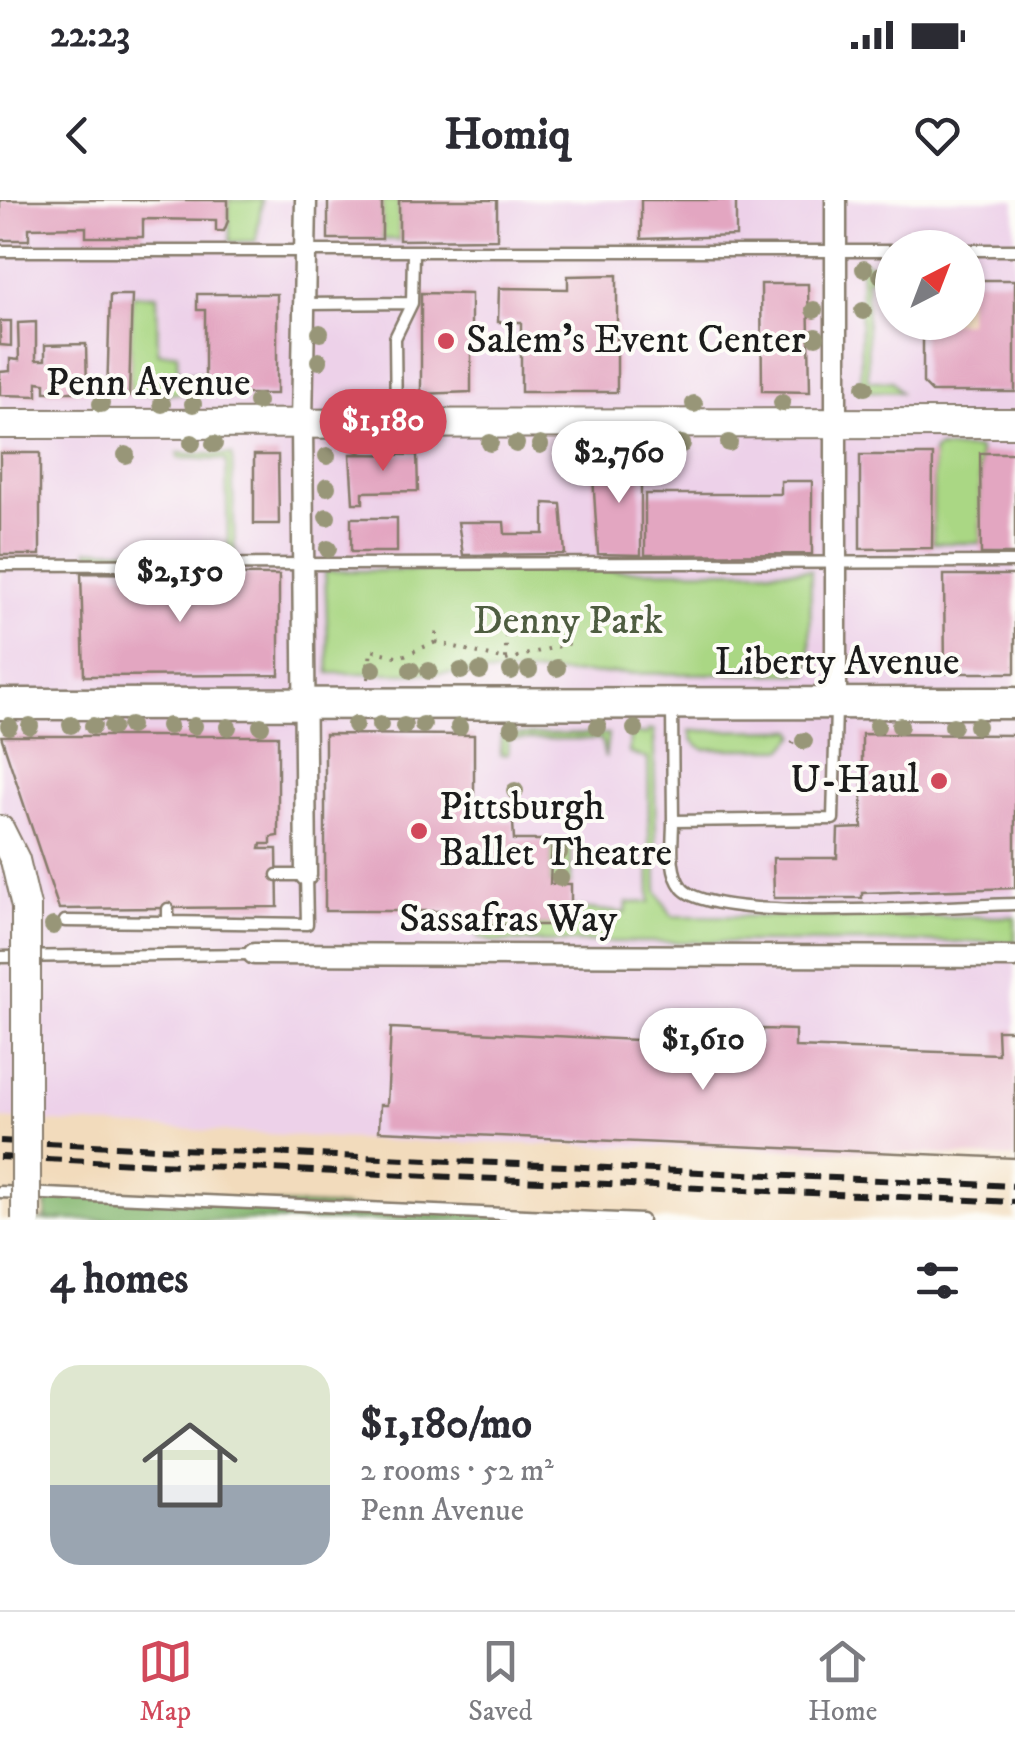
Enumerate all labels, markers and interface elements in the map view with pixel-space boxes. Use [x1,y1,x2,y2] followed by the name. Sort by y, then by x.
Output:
[50,11,130,59] text: 22:23
[444,107,571,163] text: Homiq
[50,108,105,163] icon: back
[910,108,965,163] icon: heart
[875,230,985,340] north arrow
[875,230,985,340] map controls
[466,316,806,366] place label: Salem's Event Center
[435,330,457,352] marker: Salem's Event Center
[46,359,250,409] street label: Penn Avenue
[302,389,464,474] pin: $1,180
[342,401,424,441] text: $1,180
[538,421,700,506] pin: $2,760
[574,433,664,473] text: $2,760
[99,540,261,625] pin: $2,150
[137,552,223,592] text: $2,150
[473,597,663,647] park label: Denny Park
[714,638,960,688] street label: Liberty Avenue
[790,756,919,806] place label: U-Haul
[928,770,950,792] marker: U-Haul
[439,783,672,879] place label: Pittsburgh Ballet Theatre
[408,820,430,842] marker: Pittsburgh Ballet Theatre
[399,895,618,945] street label: Sassafras Way
[622,1008,784,1093] pin: $1,610
[661,1020,745,1060] text: $1,610
[910,1253,965,1308] icon: filters
[50,1254,188,1306] text: 4 homes
[360,1399,532,1451] text: $1,180/mo
[130,1405,250,1525] icon: home
[360,1451,554,1491] text: 2 rooms · 52 m²
[360,1491,524,1531] text: Penn Avenue
[138,1634,193,1729] tab: Map
[468,1634,533,1729] tab: Saved
[808,1634,877,1729] tab: Home

